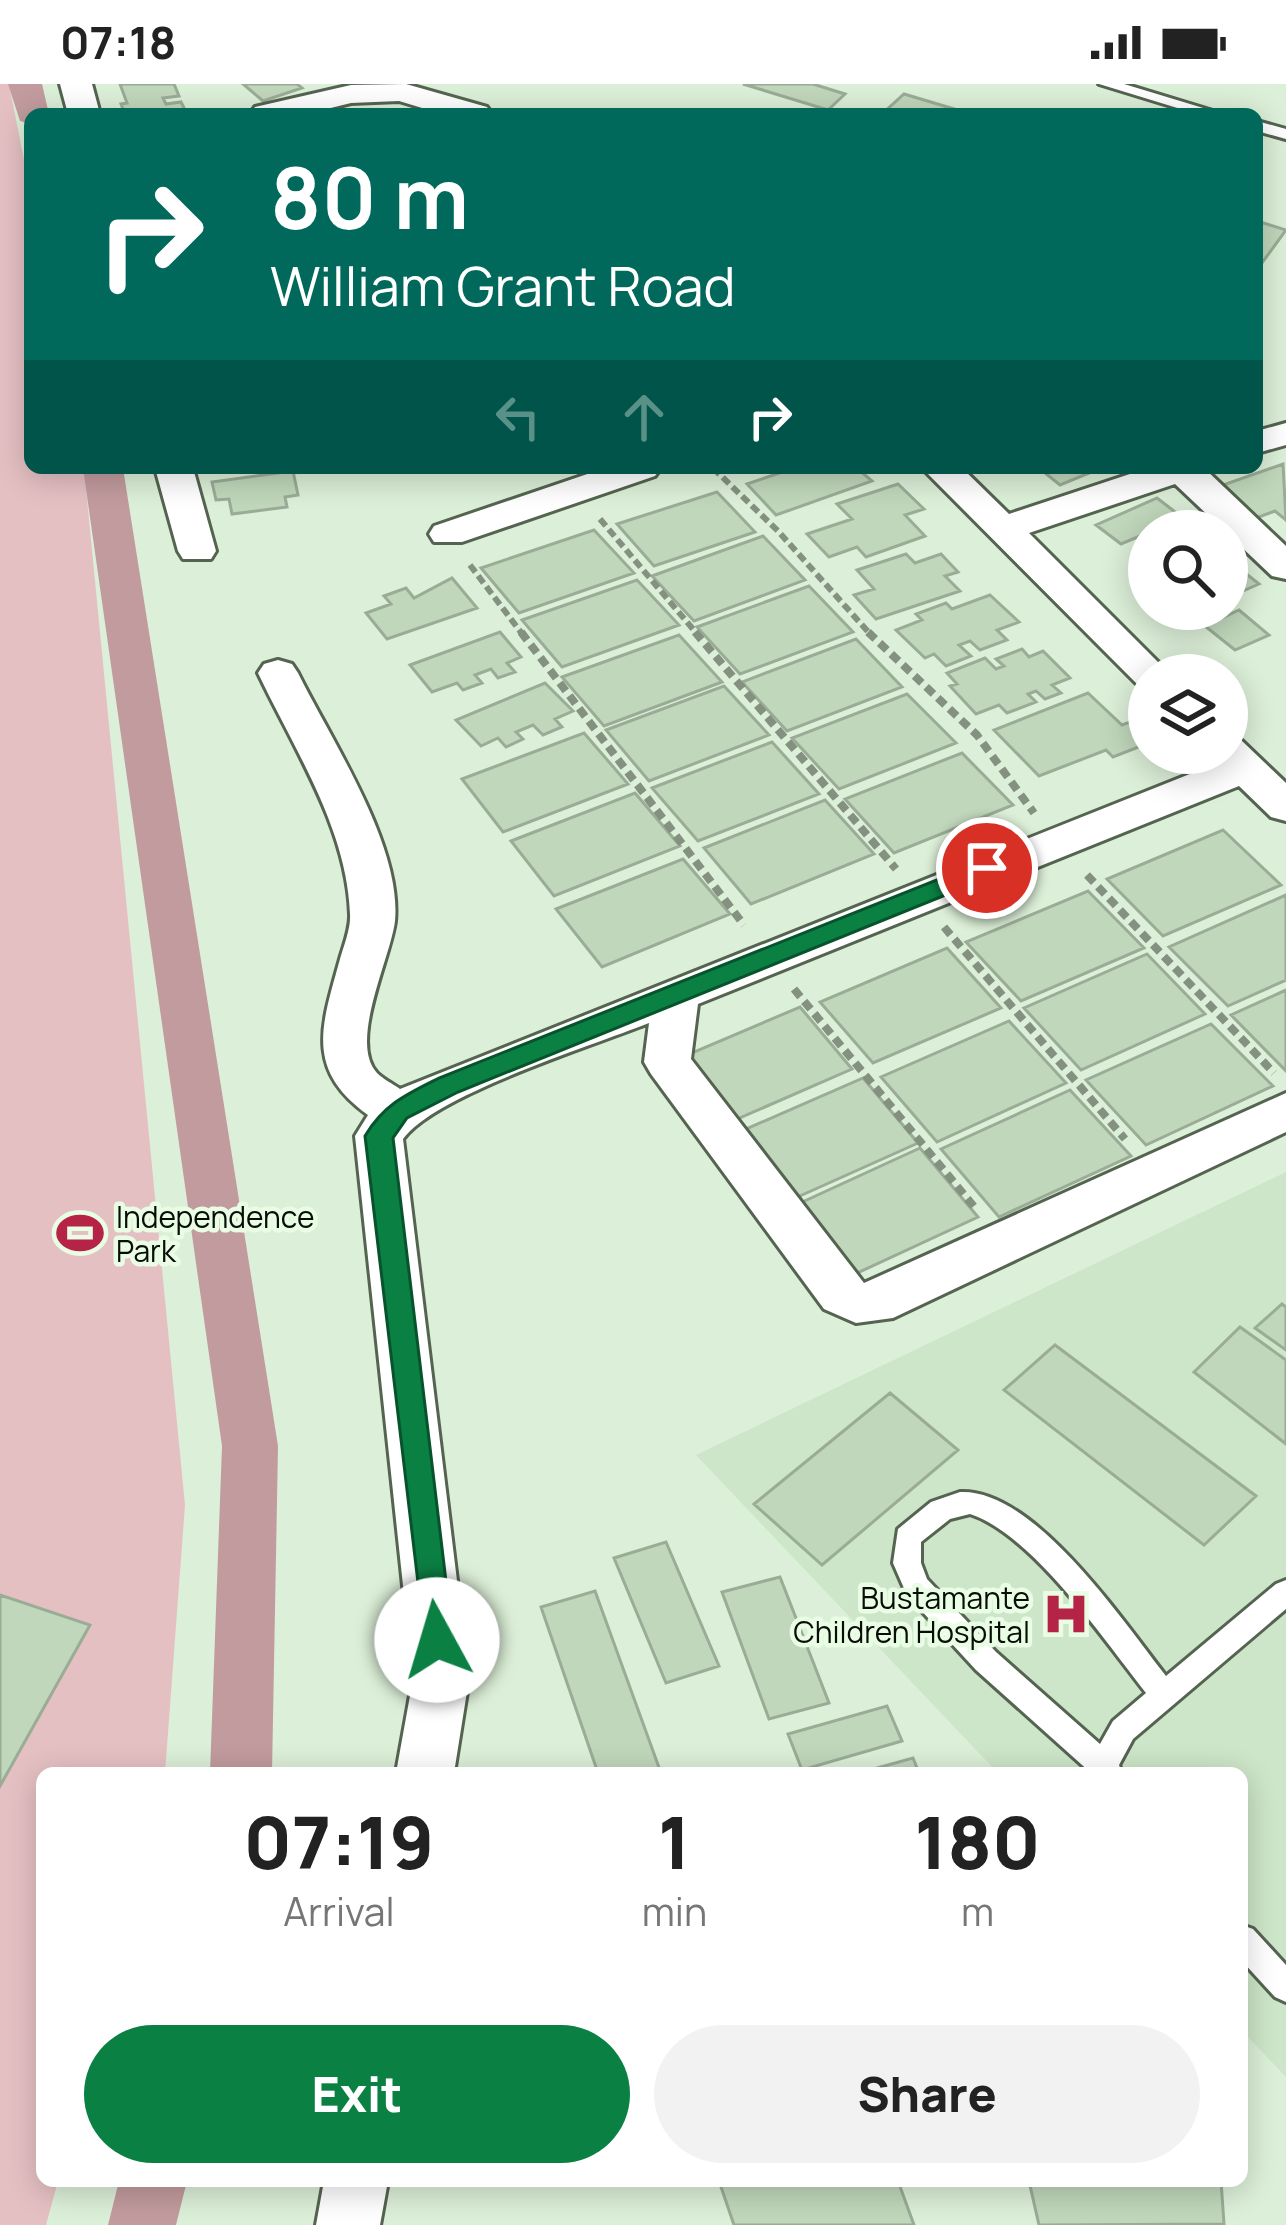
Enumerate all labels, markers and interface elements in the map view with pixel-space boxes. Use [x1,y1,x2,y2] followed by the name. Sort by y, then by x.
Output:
[60,11,176,73] text: 07:18
[270,139,469,254] text: 80 m
[72,156,228,312] icon: right
[270,248,735,322] text: William Grant Road
[485,384,551,450] icon: left
[611,384,677,450] icon: ahead
[737,384,803,450] icon: right
[1128,510,1248,774] map controls
[1128,510,1248,630] button: search
[1128,654,1248,774] button: layers
[936,817,1038,919] pin
[954,835,1020,901] icon: arrive
[116,1196,314,1271] place label: Independence Park
[55,1208,105,1258] sports icon: Independence Park
[374,1577,500,1703] position arrow
[793,1577,1030,1652] place label: Bustamante Children Hospital
[1041,1589,1091,1639] hospital icon: Bustamante Children Hospital
[243,1792,434,1891] text: 07:19
[658,1792,691,1891] text: 1
[915,1792,1041,1891] text: 180
[283,1884,395,1938] text: Arrival
[642,1884,707,1938] text: min
[961,1884,994,1938] text: m
[84,2025,630,2163] button: Exit
[654,2025,1200,2163] button: Share

